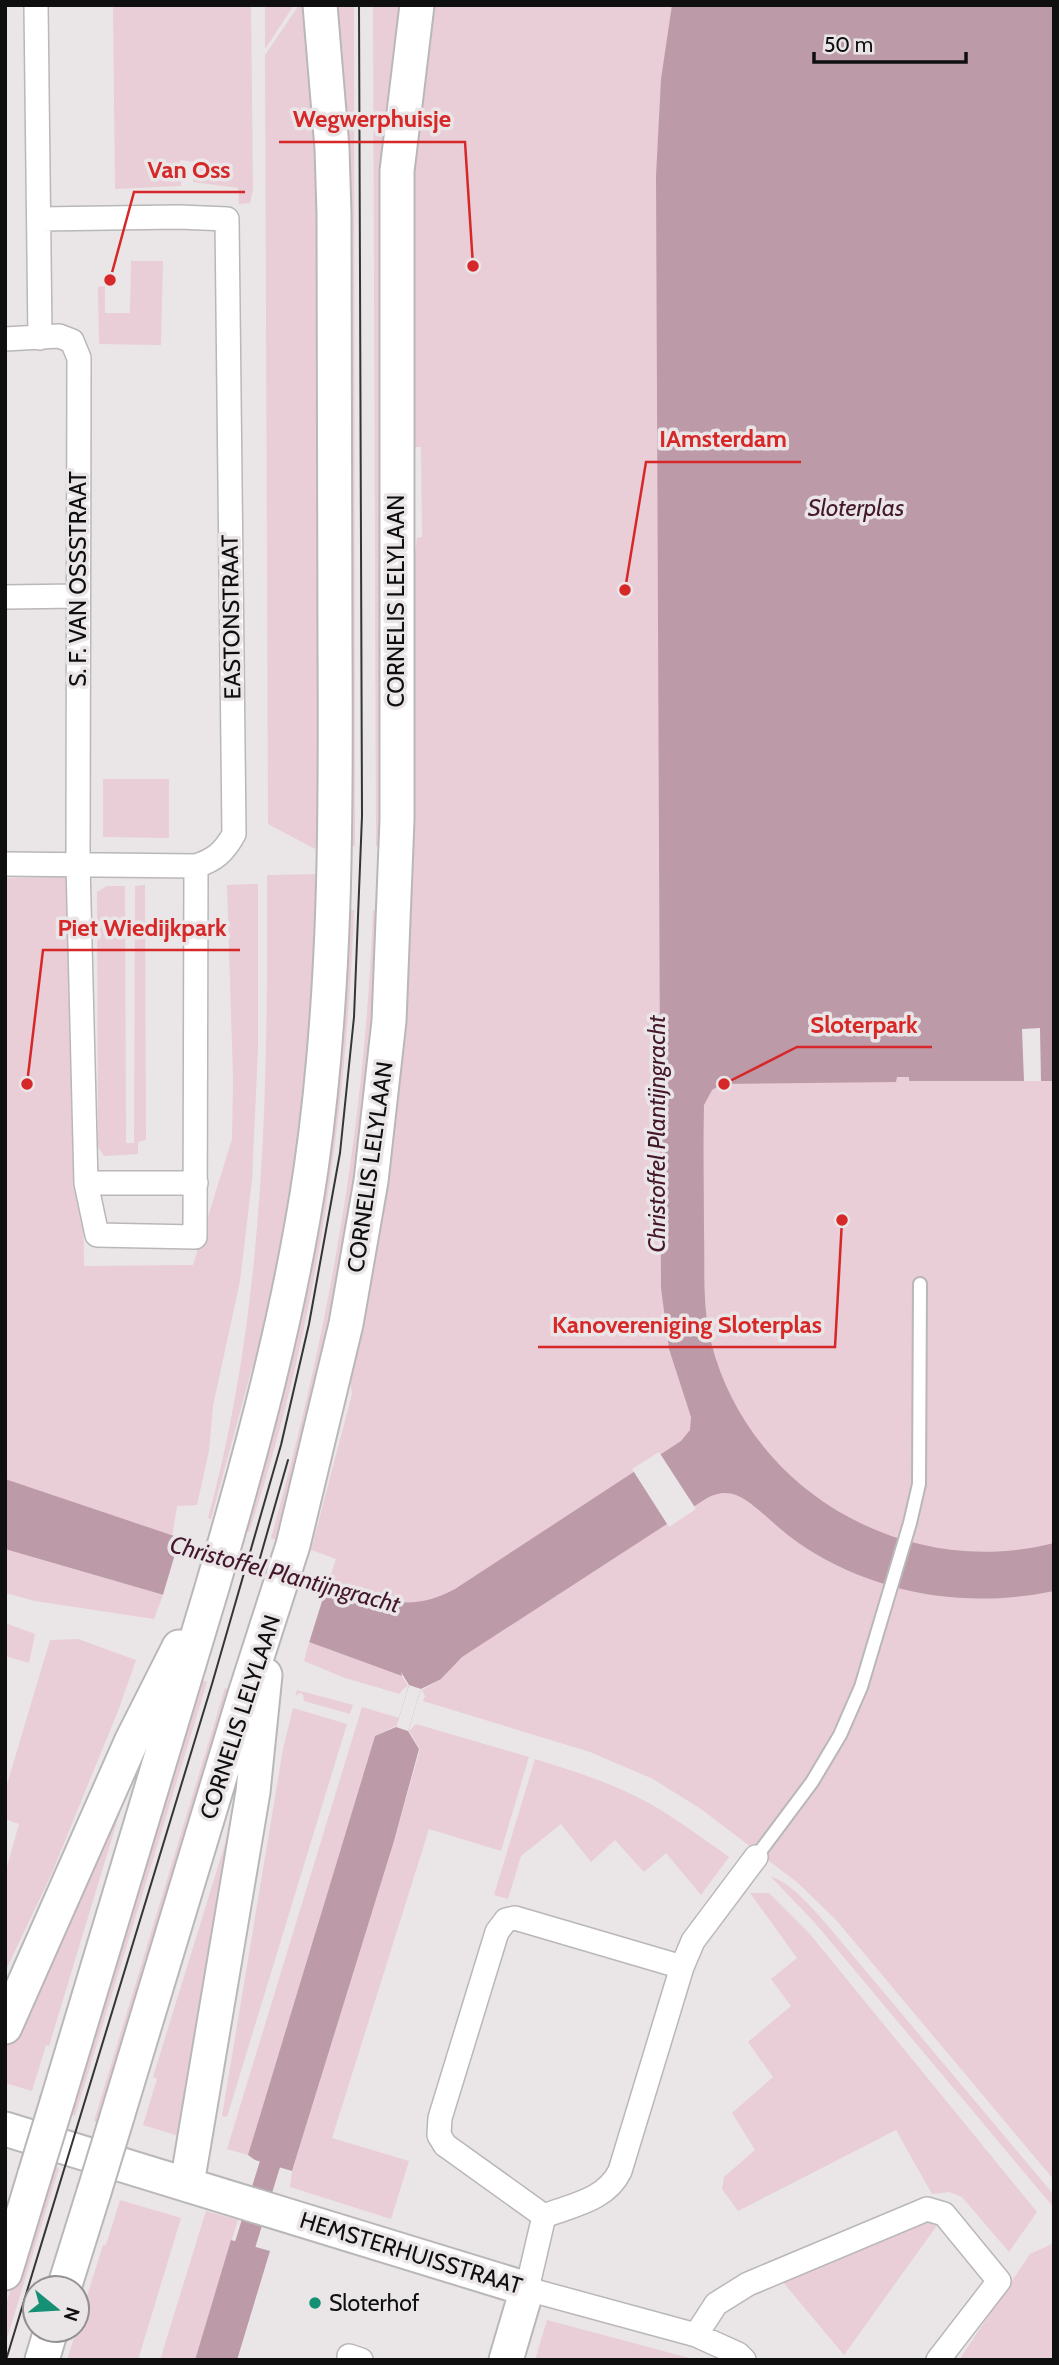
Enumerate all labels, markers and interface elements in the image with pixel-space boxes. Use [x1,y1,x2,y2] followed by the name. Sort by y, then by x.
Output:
[814,21,966,65] scale bar
[824,32,873,57] text: 50 m
[279,97,465,142] callout: Wegwerphuisje
[293,104,451,133] text: Wegwerphuisje
[134,147,245,192] callout: Van Oss
[148,155,230,184] text: Van Oss
[646,417,801,462] callout: IAmsterdam
[659,424,787,453] text: IAmsterdam
[64,471,92,687] street label: S. F. VAN OSSSTRAAT
[808,493,904,522] water label: Sloterplas
[382,495,410,707] street label: CORNELIS LELYLAAN
[216,534,246,700] street label: EASTONSTRAAT
[43,905,240,950] callout: Piet Wiedijkpark
[57,913,227,942] text: Piet Wiedijkpark
[797,1002,932,1047] callout: Sloterpark
[810,1010,918,1039] text: Sloterpark
[642,1015,671,1252] water label: Christoffel Plantijngracht
[341,1060,399,1274] street label: CORNELIS LELYLAAN
[538,1302,835,1347] callout: Kanovereniging Sloterplas
[552,1310,822,1339] text: Kanovereniging Sloterplas
[167,1529,404,1619] water label: Christoffel Plantijngracht
[194,1611,286,1823] street label: CORNELIS LELYLAAN
[296,2206,526,2300] street label: HEMSTERHUISSTRAAT
[21,2274,91,2344] north arrow
[329,2289,420,2317] place label: Sloterhof
[307,2295,323,2311] marker: Sloterhof
[59,2304,85,2324] text: N

